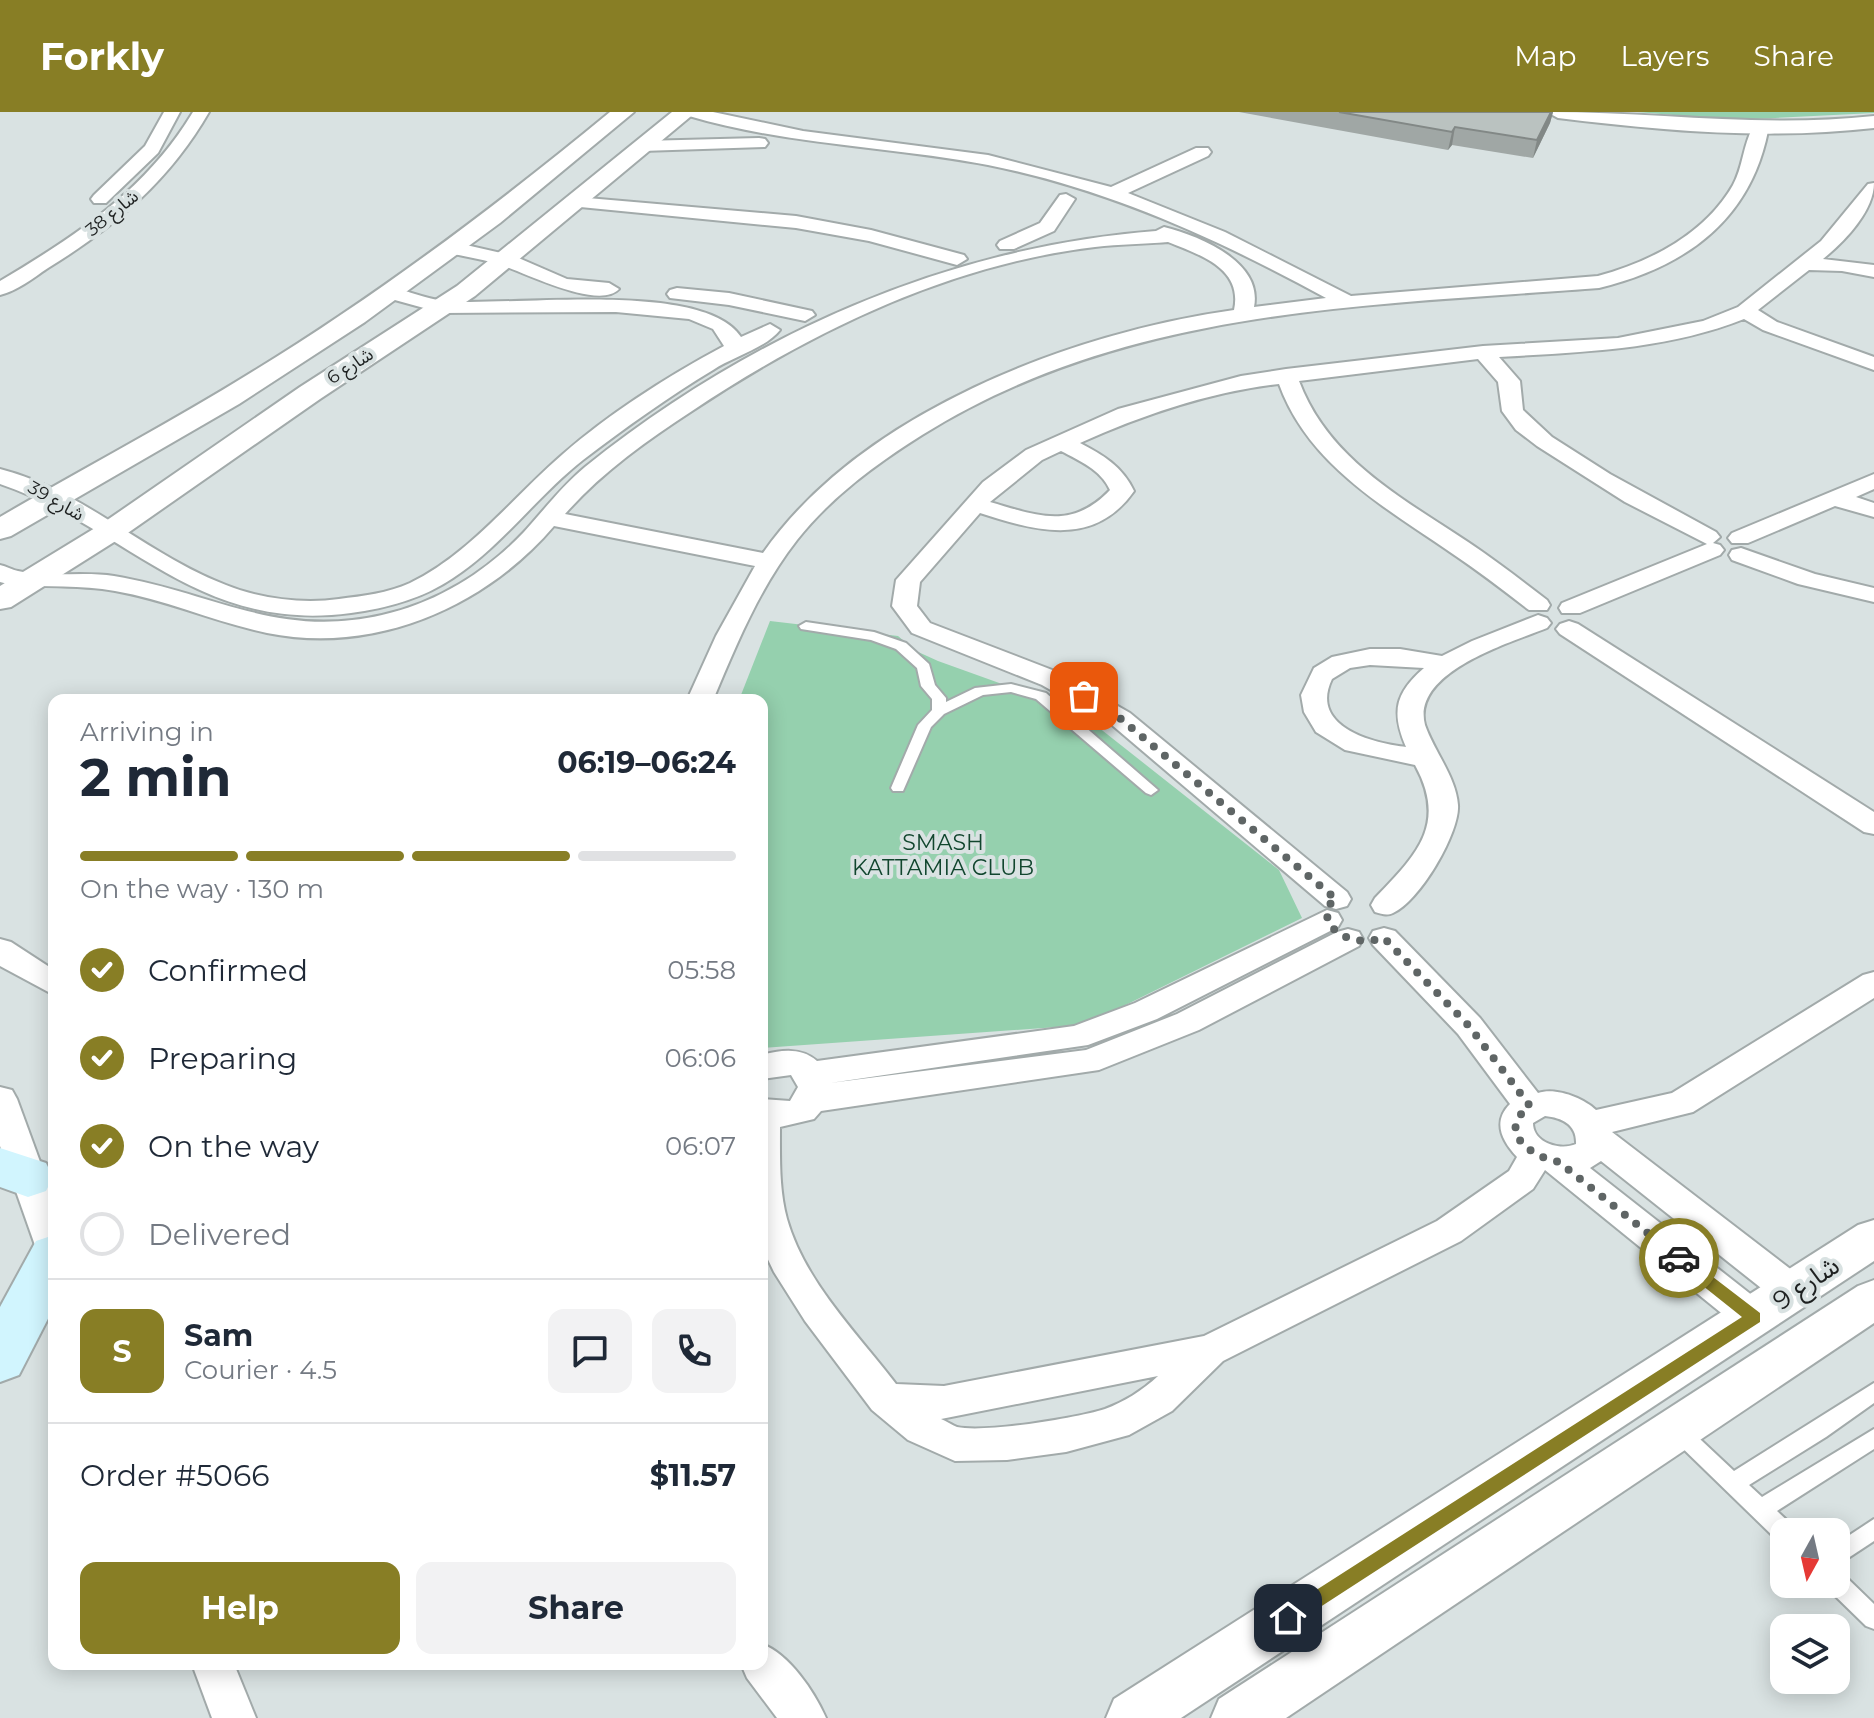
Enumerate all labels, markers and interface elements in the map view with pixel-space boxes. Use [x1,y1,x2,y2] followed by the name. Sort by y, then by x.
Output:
[40,33,164,80] text: Forkly
[1514,39,1577,73] text: Map
[1621,39,1710,73] text: Layers
[1754,39,1834,73] text: Share
[81,185,145,243] street label: شارع 38
[323,343,379,392] street label: شارع 6
[23,476,88,528] street label: شارع 39
[1050,662,1118,730] pin
[1062,674,1106,718] icon: bag
[80,716,214,748] text: Arriving in
[557,744,736,781] text: 06:19–06:24
[80,746,232,809] text: 2 min
[852,829,1034,881] park label: SMASH KATTAMIA CLUB
[80,873,324,905] text: On the way · 130 m
[80,948,124,992] icon: check
[148,952,308,989] text: Confirmed
[667,954,736,986] text: 05:58
[80,1036,124,1080] icon: check
[148,1040,297,1077] text: Preparing
[664,1042,736,1074] text: 06:06
[80,1124,124,1168] icon: check
[148,1128,319,1165] text: On the way
[665,1130,736,1162] text: 06:07
[148,1216,291,1253] text: Delivered
[1639,1218,1719,1298] courier
[1657,1236,1701,1280] icon: car
[1767,1249,1847,1319] street label: شارع 9
[548,1309,632,1393] button: chat
[652,1309,736,1393] button: phone
[184,1317,253,1354] text: Sam
[112,1333,132,1370] text: S
[184,1354,337,1386] text: Courier · 4.5
[80,1457,269,1494] text: Order #5066
[650,1457,736,1494] text: $11.57
[1770,1518,1850,1598] north arrow
[1770,1518,1850,1694] map controls
[80,1562,400,1654] button: Help
[416,1562,736,1654] button: Share
[1254,1584,1322,1652] pin
[1266,1596,1310,1640] icon: home
[1770,1614,1850,1694] button: layers

